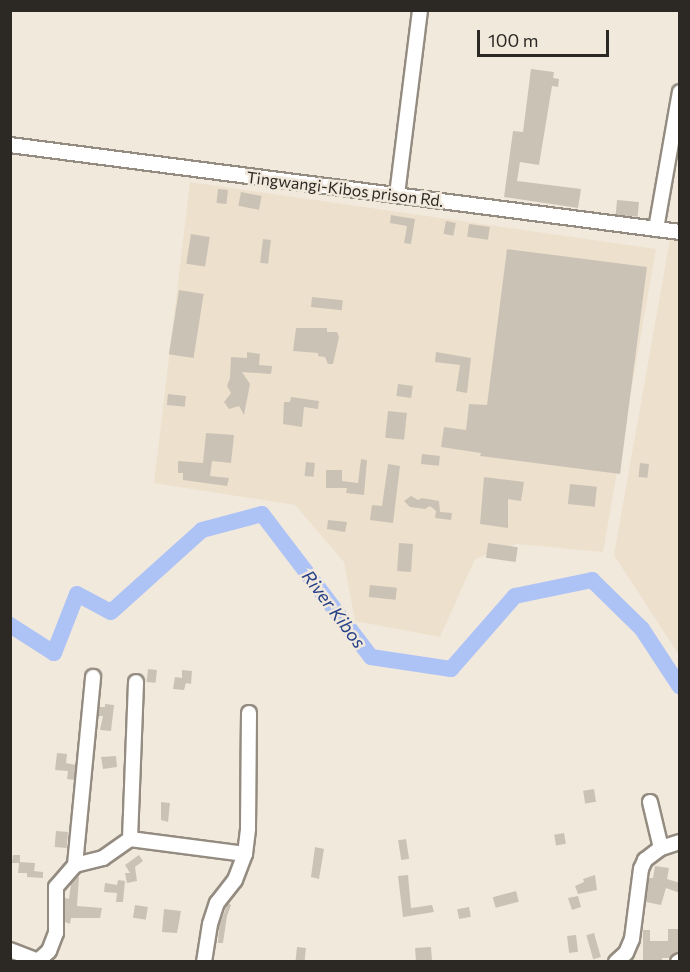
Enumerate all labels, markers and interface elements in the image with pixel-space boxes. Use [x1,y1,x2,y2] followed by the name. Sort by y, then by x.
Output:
[480,18,612,56] scale bar
[488,29,538,51] text: 100 m
[245,167,445,211] street label: Tingwangi-Kibos prison Rd.
[298,566,370,652] water label: River Kibos

